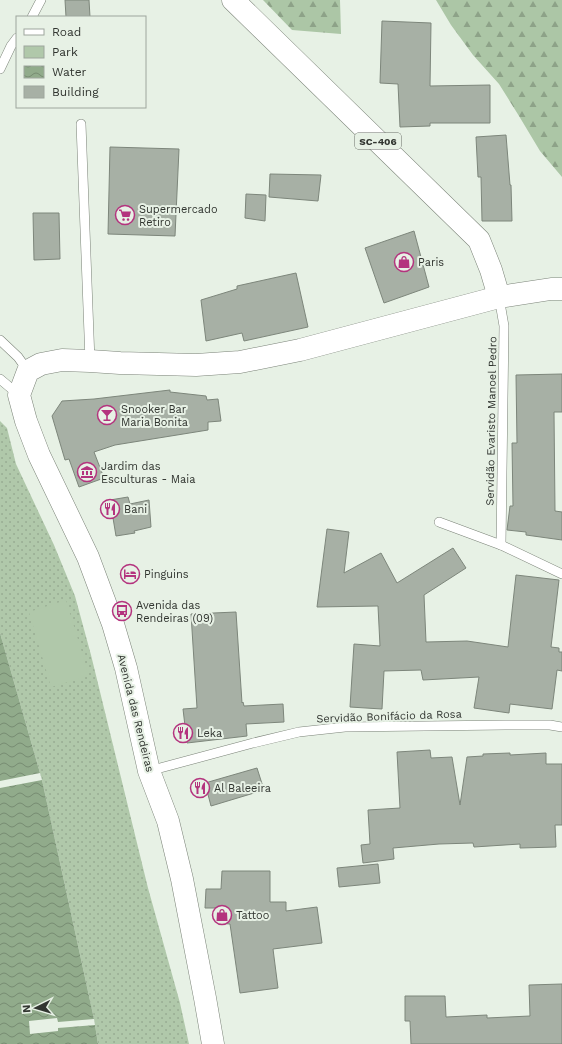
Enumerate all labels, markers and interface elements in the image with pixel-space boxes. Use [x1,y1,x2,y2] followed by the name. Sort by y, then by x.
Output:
[16,16,146,108] legend
[52,25,81,39] text: Road
[52,45,78,59] text: Park
[52,65,87,79] text: Water
[52,85,99,99] text: Building
[355,133,401,149] road number: SC-406
[139,203,218,229] place label: Supermercado Retiro
[114,204,136,226] supermarket icon: Supermercado Retiro
[393,251,415,273] shop icon: Paris
[418,256,444,269] place label: Paris
[484,336,499,506] street label: Servidão Evaristo Manoel Pedro
[121,403,188,429] place label: Snooker Bar Maria Bonita
[96,404,118,426] bar icon: Snooker Bar Maria Bonita
[101,460,195,486] place label: Jardim das Esculturas - Maia
[76,461,98,483] museum icon: Jardim das Esculturas - Maia
[99,498,121,520] restaurant icon: Bani
[124,503,147,516] place label: Bani
[119,563,141,585] hotel icon: Pinguins
[144,568,189,581] place label: Pinguins
[136,599,213,625] place label: Avenida das Rendeiras (09)
[111,600,133,622] bus stop icon: Avenida das Rendeiras (09)
[115,653,156,773] street label: Avenida das Rendeiras
[316,707,462,726] street label: Servidão Bonifácio da Rosa
[172,722,194,744] restaurant icon: Leka
[197,727,222,740] place label: Leka
[189,777,211,799] restaurant icon: Al Baleeira
[214,782,271,795] place label: Al Baleeira
[211,904,233,926] shop icon: Tattoo
[236,909,269,922] place label: Tattoo
[16,988,56,1028] north arrow
[20,1004,33,1013] text: N

